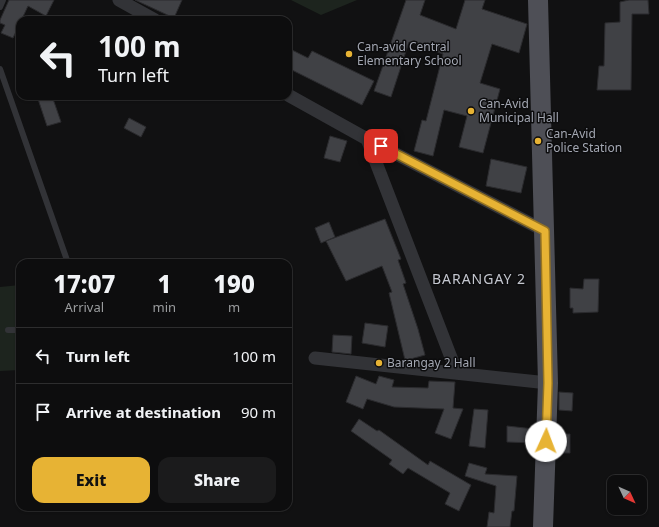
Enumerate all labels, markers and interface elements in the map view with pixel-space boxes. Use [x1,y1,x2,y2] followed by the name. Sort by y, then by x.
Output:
[98,27,181,65] text: 100 m
[32,32,84,84] icon: left
[357,38,462,69] place label: Can-avid Central Elementary School
[344,49,354,59] marker: Can-avid Central Elementary School
[98,63,169,87] text: Turn left
[479,95,559,126] place label: Can-Avid Municipal Hall
[466,106,476,116] marker: Can-Avid Municipal Hall
[546,125,622,156] place label: Can-Avid Police Station
[364,129,398,163] pin
[370,135,392,157] icon: arrive
[533,136,543,146] marker: Can-Avid Police Station
[53,267,115,300] text: 17:07
[157,267,171,300] text: 1
[213,267,255,300] text: 190
[432,269,526,288] district label: BARANGAY 2
[64,298,104,316] text: Arrival
[153,298,176,316] text: min
[228,298,240,316] text: m
[32,345,54,367] icon: left
[66,346,130,366] text: Turn left
[232,346,276,366] text: 100 m
[387,354,476,371] place label: Barangay 2 Hall
[374,358,384,368] marker: Barangay 2 Hall
[32,401,54,423] icon: arrive
[66,402,221,422] text: Arrive at destination
[241,402,276,422] text: 90 m
[525,420,567,462] position arrow
[32,457,150,503] button: Exit
[158,457,276,503] button: Share
[607,475,647,515] north arrow
[607,475,647,515] map controls

